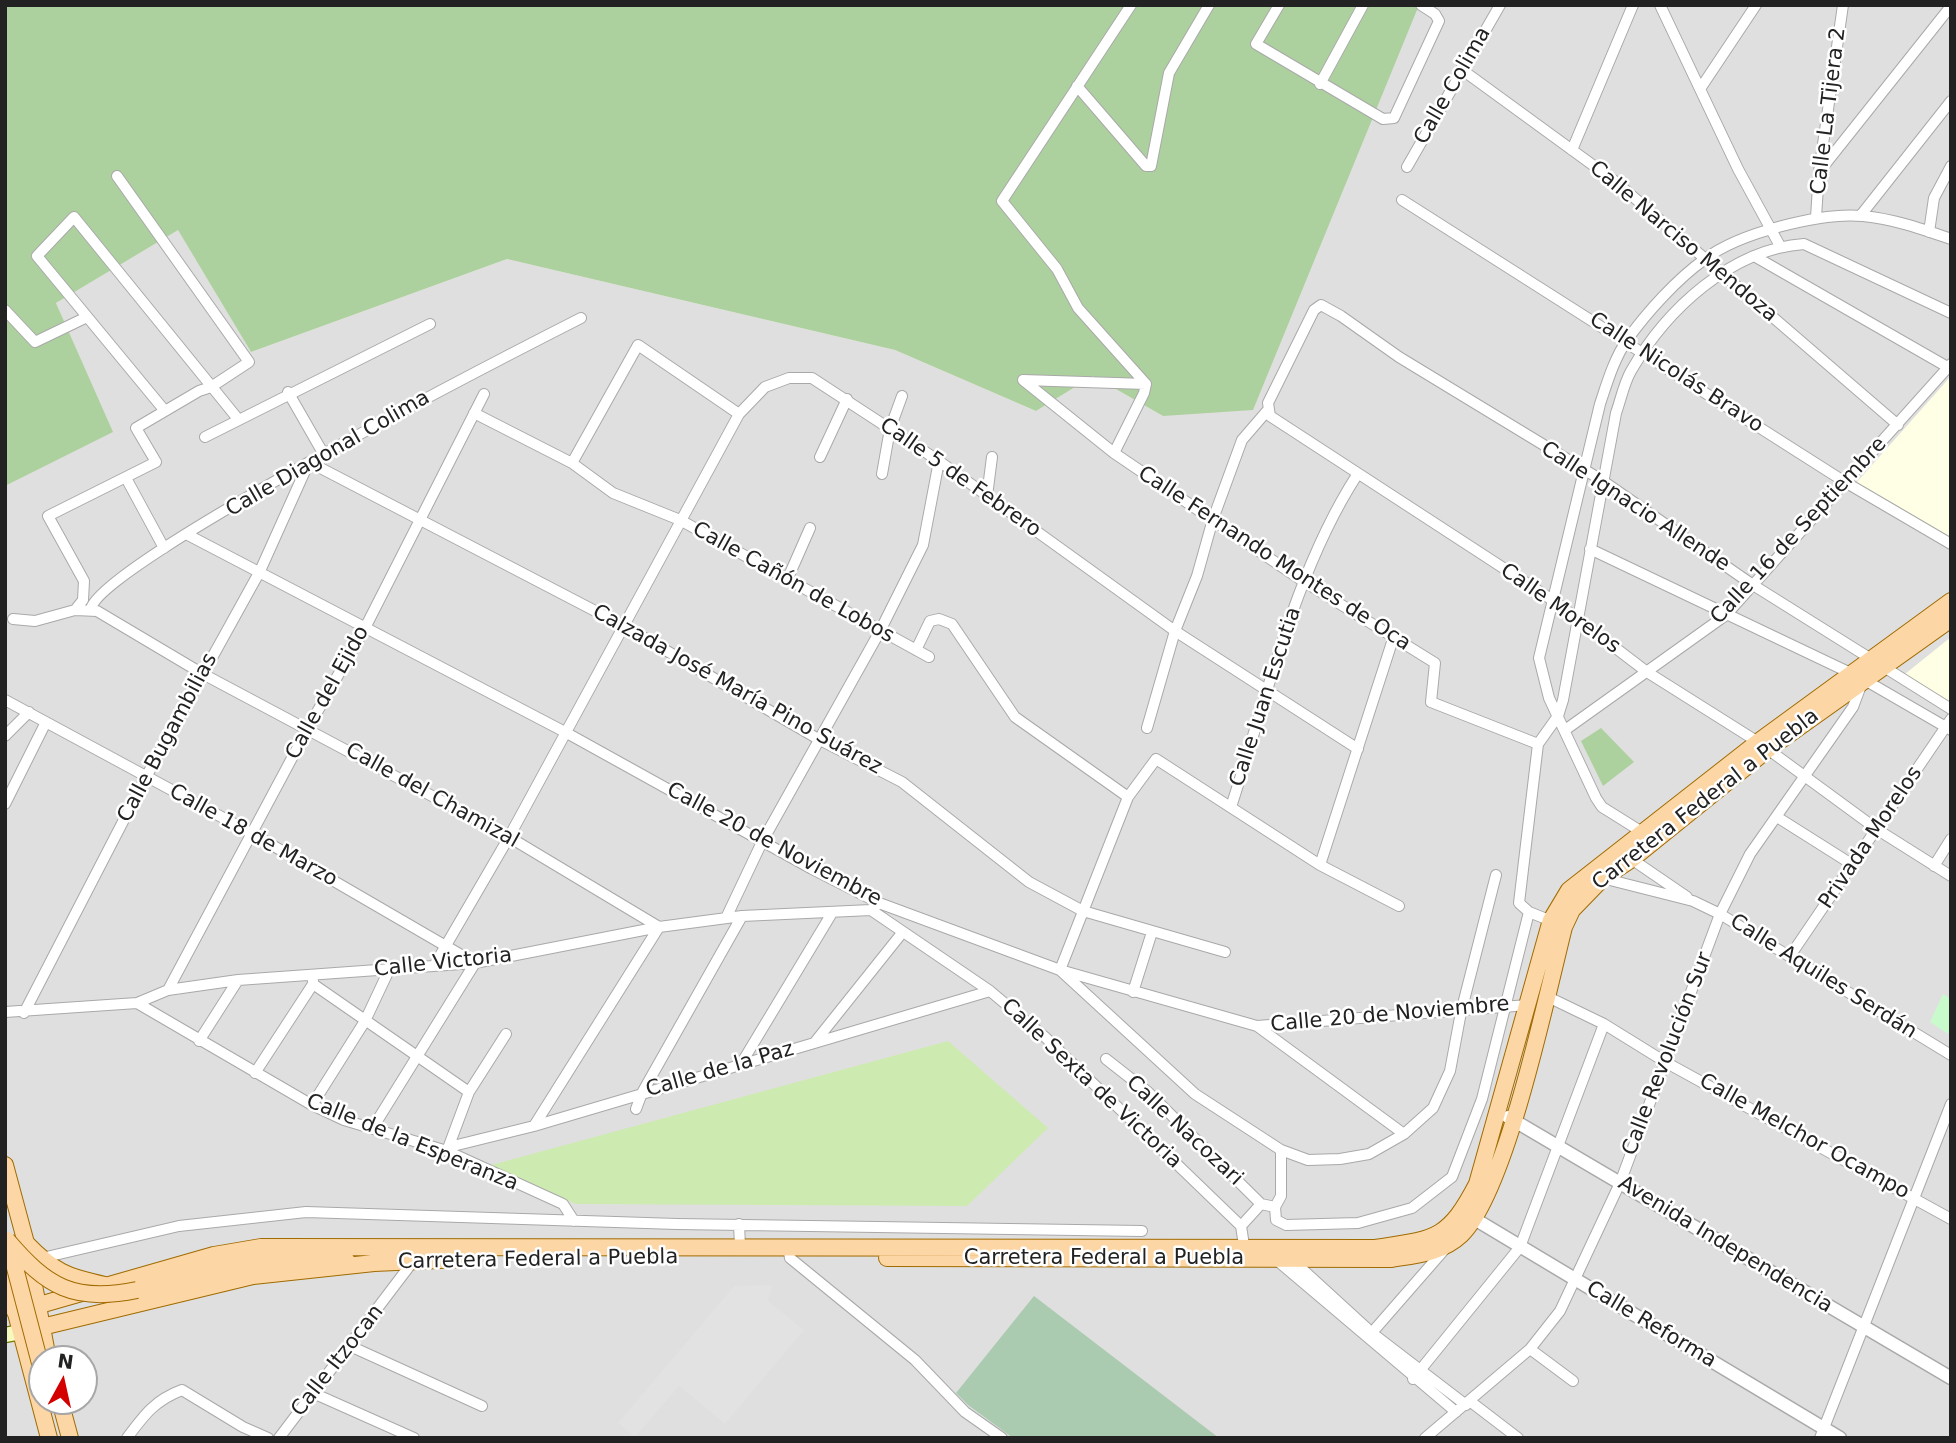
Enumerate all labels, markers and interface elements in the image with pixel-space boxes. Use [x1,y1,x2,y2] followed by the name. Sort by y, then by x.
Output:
[1409,23,1497,149] street label: Calle Colima
[1806,26,1852,196] street label: Calle La Tijera 2
[1584,156,1782,328] street label: Calle Narciso Mendoza
[1584,307,1768,439] street label: Calle Nicolás Bravo
[222,385,434,523] street label: Calle Diagonal Colima
[875,413,1045,543] street label: Calle 5 de Febrero
[1706,432,1892,630] street label: Calle 16 de Septiembre
[1536,437,1734,577] street label: Calle Ignacio Allende
[1133,461,1415,657] street label: Calle Fernando Montes de Oca
[688,517,898,649] street label: Calle Cañón de Lobos
[1495,558,1625,660] street label: Calle Morelos
[588,600,886,780] street label: Calzada José María Pino Suárez
[1225,604,1307,790] street label: Calle Juan Escutia
[281,622,375,764] street label: Calle del Ejido
[113,649,223,827] street label: Calle Bugambilias
[1588,704,1824,896] street label: Carretera Federal a Puebla
[341,738,523,854] street label: Calle del Chamizal
[1814,762,1928,914] street label: Privada Morelos
[662,778,886,912] street label: Calle 20 de Noviembre
[164,779,342,893] street label: Calle 18 de Marzo
[1725,909,1921,1045] street label: Calle Aquiles Serdán
[373,943,513,983] street label: Calle Victoria
[1618,949,1718,1159] street label: Calle Revolución Sur
[1269,992,1511,1038] street label: Calle 20 de Noviembre
[996,994,1186,1174] street label: Calle Sexta de Victoria
[643,1037,797,1103] street label: Calle de la Paz
[1695,1069,1913,1205] street label: Calle Melchor Ocampo
[1121,1071,1247,1191] street label: Calle Nacozari
[302,1089,522,1197] street label: Calle de la Esperanza
[1613,1171,1837,1319] street label: Avenida Independencia
[398,1245,678,1275] street label: Carretera Federal a Puebla
[964,1246,1244,1272] street label: Carretera Federal a Puebla
[1581,1276,1721,1374] street label: Calle Reforma
[287,1300,389,1422] street label: Calle Itzocan
[28,1345,98,1415] north arrow
[56,1349,75,1373] text: N

